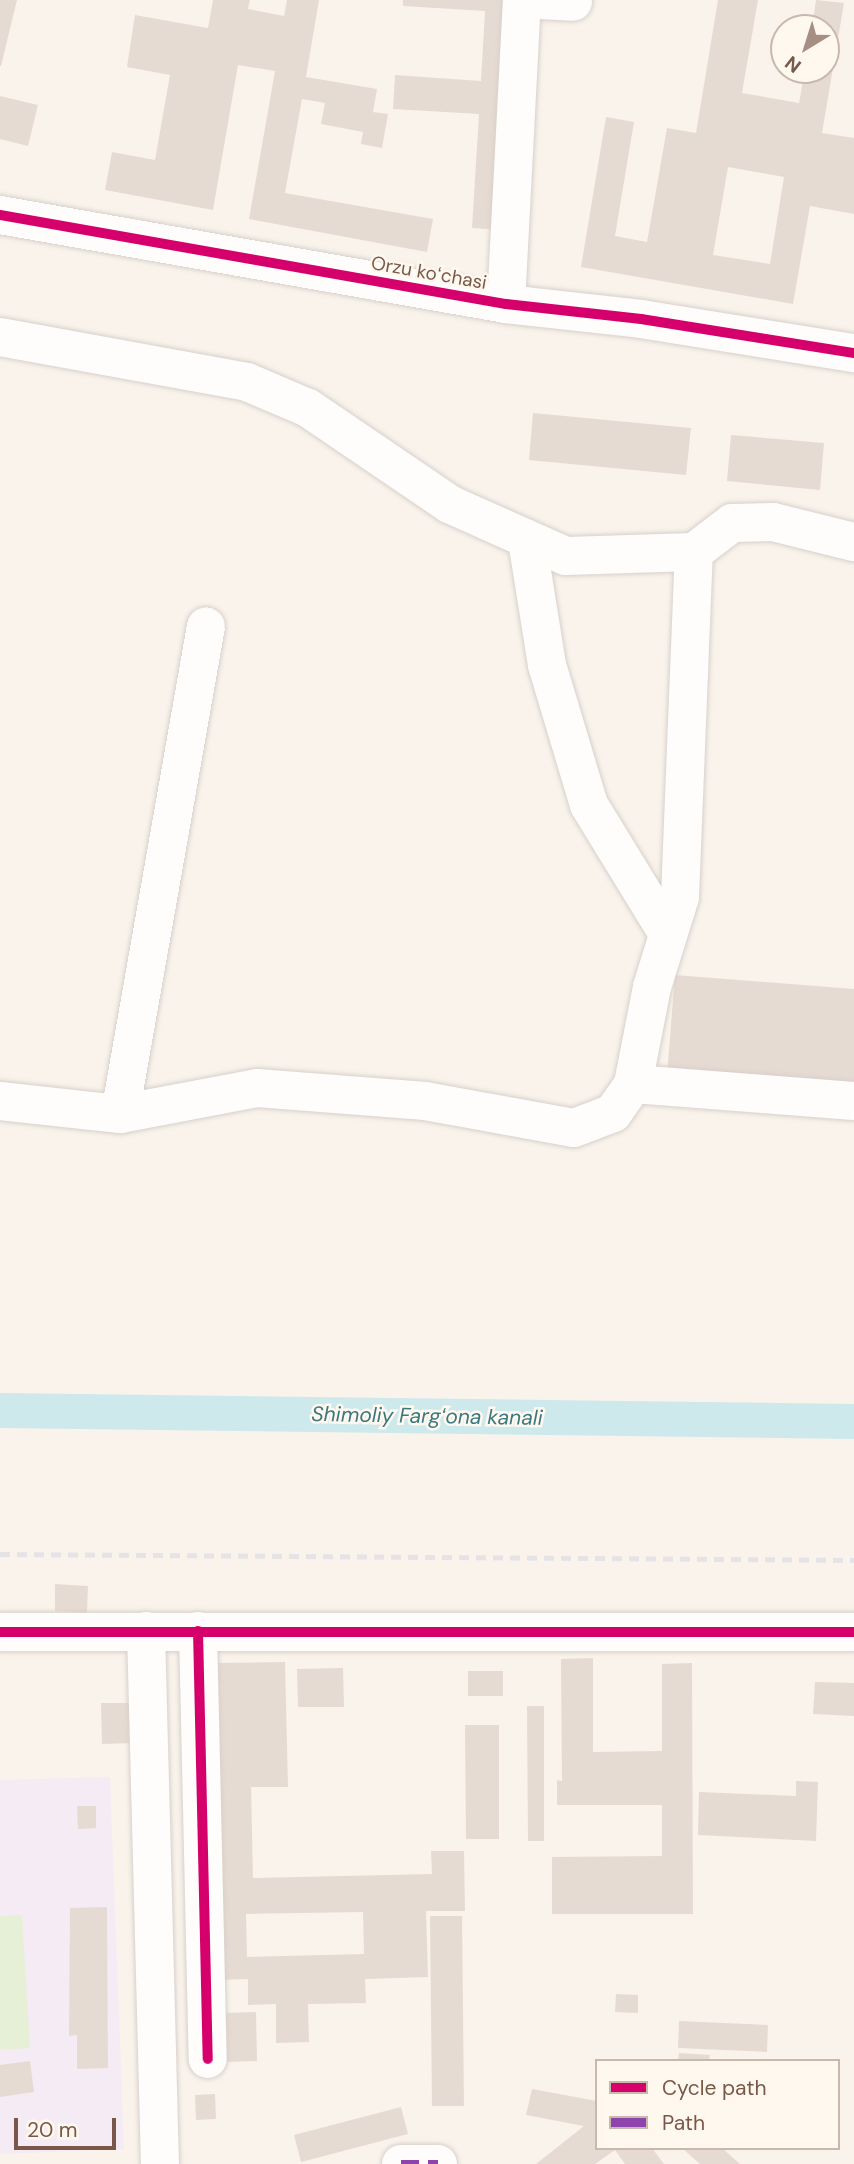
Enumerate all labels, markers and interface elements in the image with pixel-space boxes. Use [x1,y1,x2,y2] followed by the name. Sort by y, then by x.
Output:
[770,14,840,84] north arrow
[780,50,806,78] text: N
[369,252,489,294] street label: Orzu koʻchasi
[311,1401,543,1431] water label: Shimoliy Fargʻona kanali
[595,2059,840,2150] legend
[662,2074,767,2102] text: Cycle path
[18,2104,119,2148] scale bar
[662,2109,705,2137] text: Path
[27,2116,78,2144] text: 20 m

